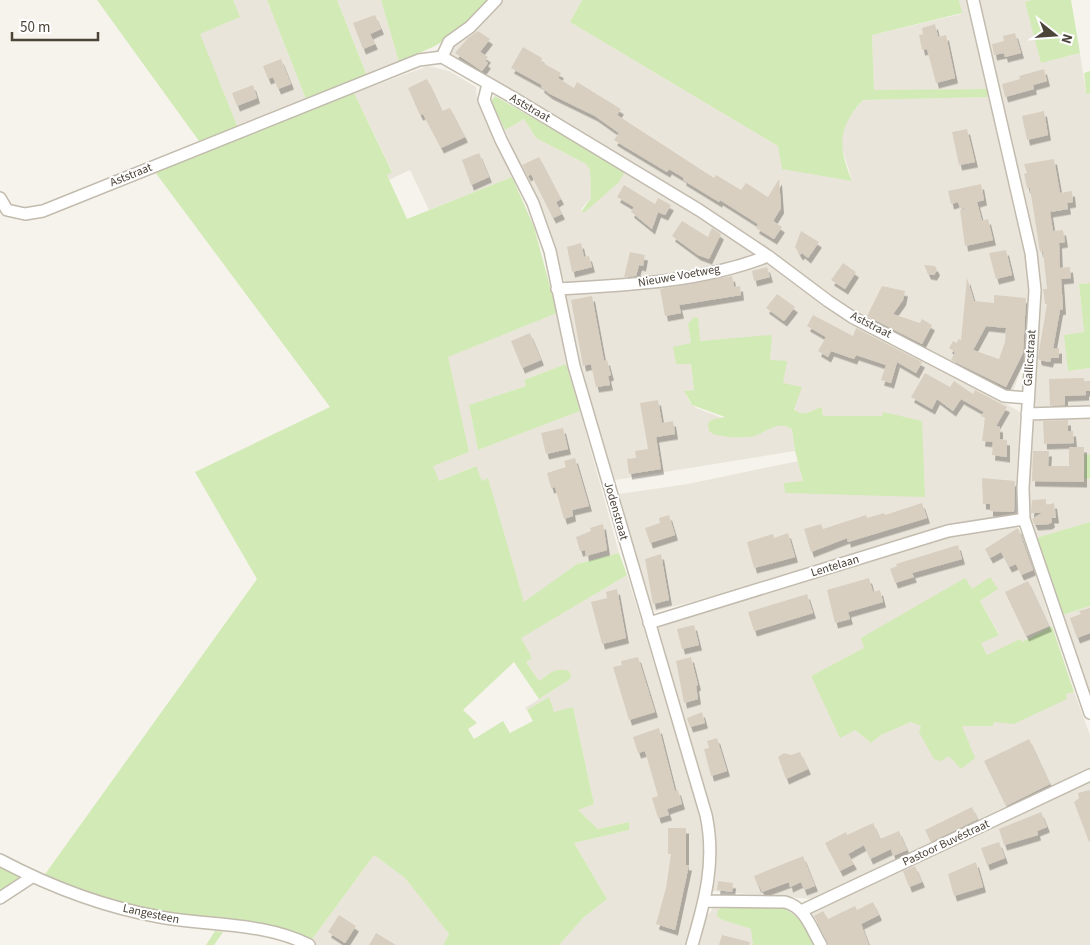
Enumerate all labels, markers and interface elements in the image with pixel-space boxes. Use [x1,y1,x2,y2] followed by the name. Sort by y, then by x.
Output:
[12,10,99,42] scale bar
[1030,10,1080,60] north arrow
[20,17,50,38] text: 50 m
[1056,31,1077,46] text: N
[507,90,553,126] street label: Aststraat
[107,159,155,191] street label: Aststraat
[637,260,721,292] street label: Nieuwe Voetweg
[847,307,895,343] street label: Aststraat
[1020,329,1040,387] street label: Gallicstraat
[600,480,632,542] street label: Jodenstraat
[809,551,861,581] street label: Lentelaan
[900,815,992,871] street label: Pastoor Buvéstraat
[121,900,181,928] street label: Langesteen

